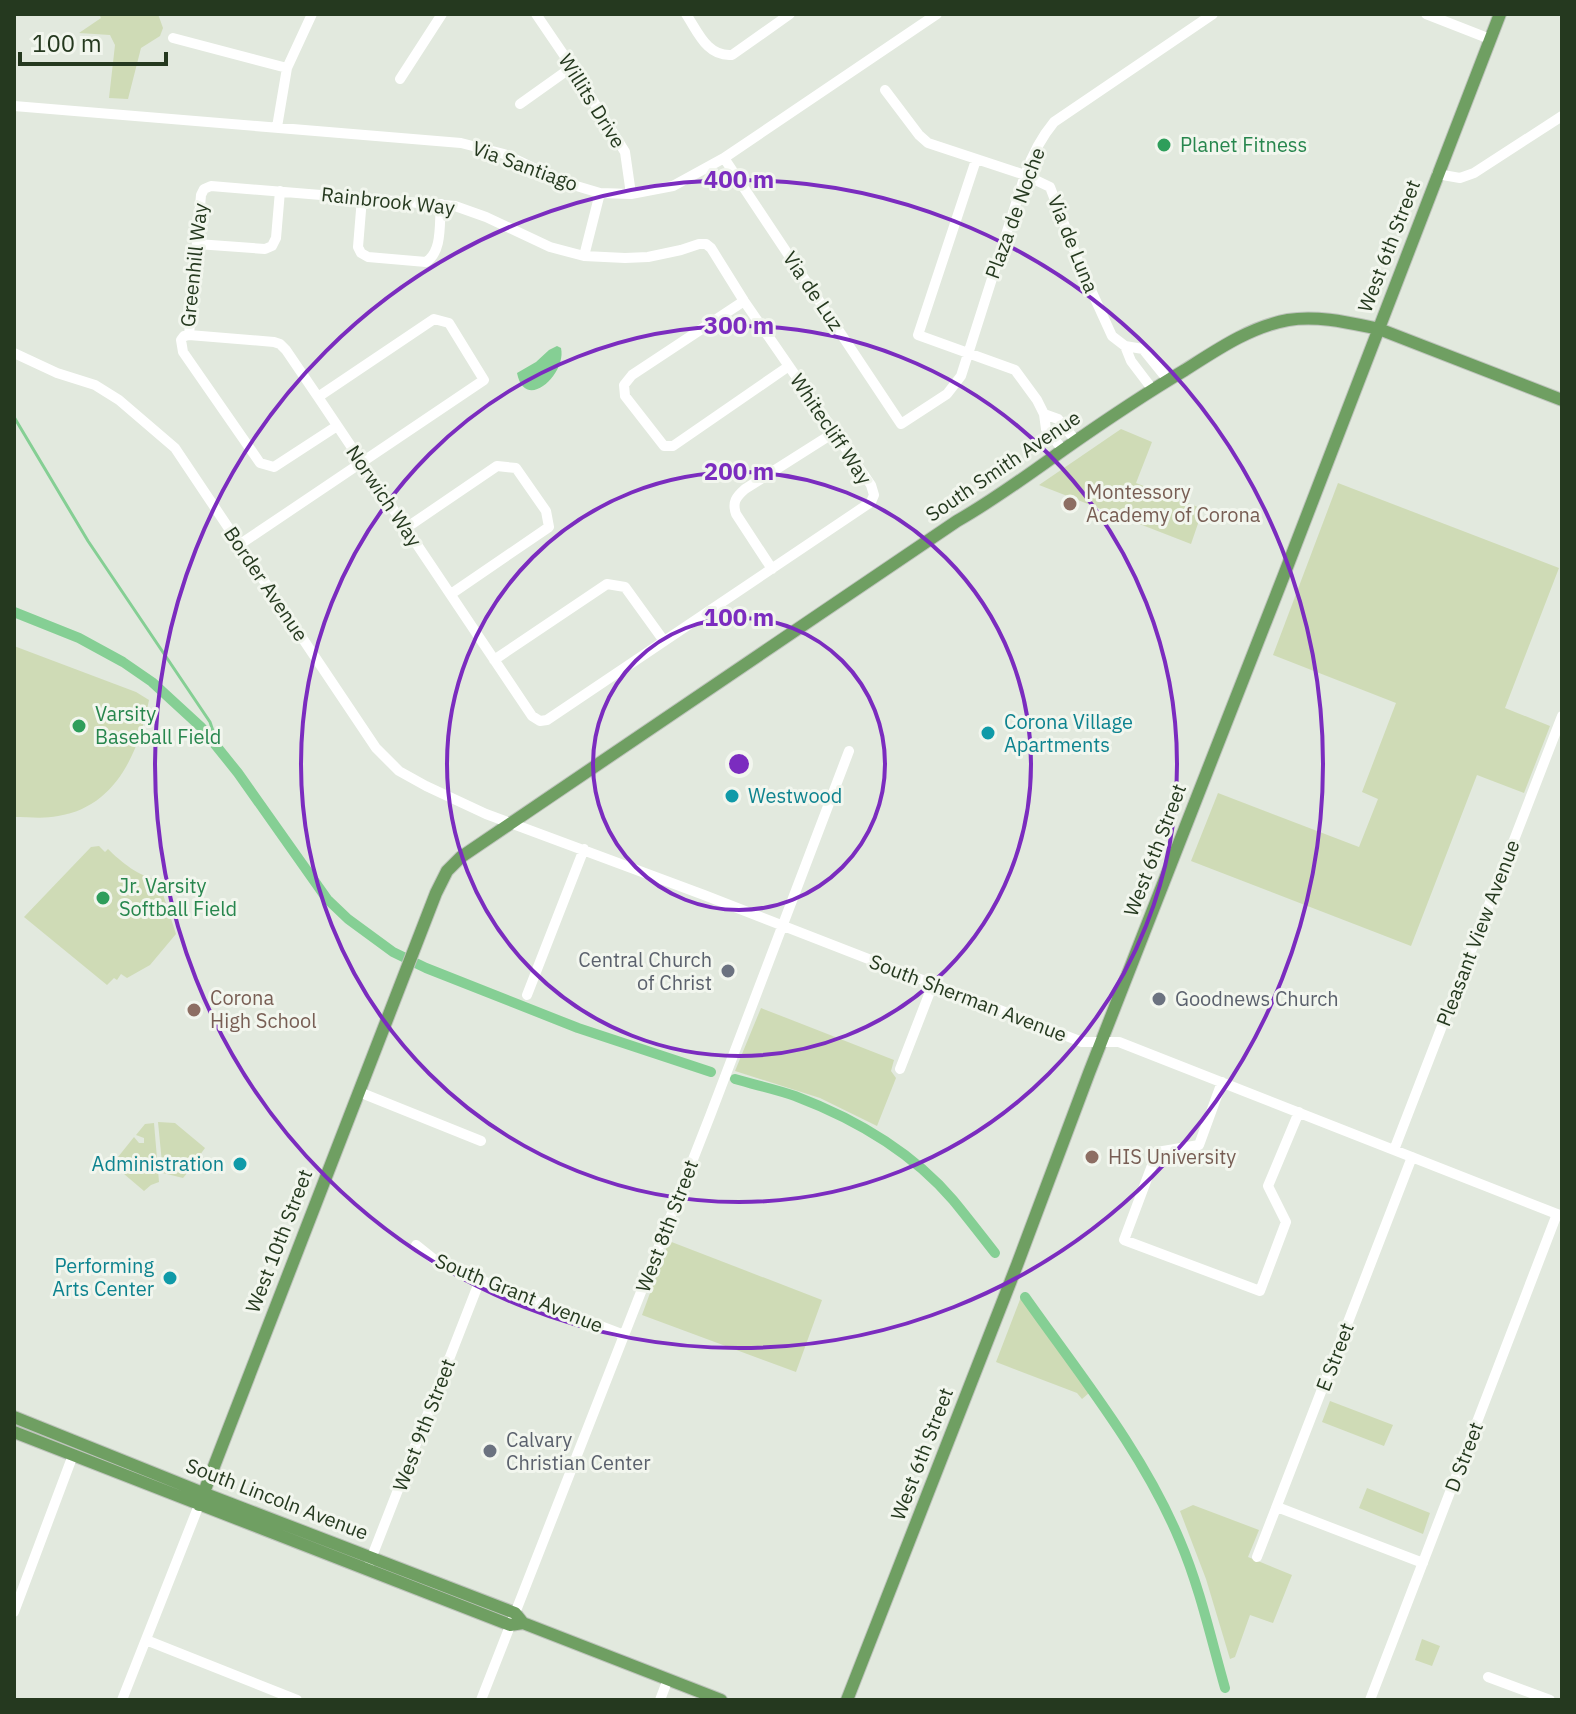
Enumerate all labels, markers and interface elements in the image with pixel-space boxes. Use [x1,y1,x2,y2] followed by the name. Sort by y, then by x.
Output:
[20,16,166,66] scale bar
[32,27,102,59] text: 100 m
[553,48,632,153] street label: Willits Drive
[1180,131,1307,158] place label: Planet Fitness
[469,134,582,197] street label: Via Santiago
[1155,136,1173,154] marker: Planet Fitness
[978,143,1051,282] street label: Plaza de Noche
[704,163,774,195] text: 400 m
[1351,176,1426,316] street label: West 6th Street
[320,180,456,221] street label: Rainbrook Way
[1042,191,1105,297] street label: Via de Luna
[174,202,213,328] street label: Greenhill Way
[777,246,850,336] street label: Via de Luz
[704,309,774,341] text: 300 m
[784,368,879,490] street label: Whitecliff Way
[920,404,1085,527] street label: South Smith Avenue
[340,439,428,552] street label: Norwich Way
[704,455,774,487] text: 200 m
[1086,478,1261,528] place label: Montessory Academy of Corona
[1061,495,1079,513] marker: Montessory Academy of Corona
[218,521,315,646] street label: Border Avenue
[704,601,774,633] text: 100 m
[95,700,221,750] place label: Varsity Baseball Field
[1004,708,1133,758] place label: Corona Village Apartments
[70,717,88,735] marker: Varsity Baseball Field
[979,724,997,742] marker: Corona Village Apartments
[725,750,753,778] centre of rings
[1117,780,1192,920] street label: West 6th Street
[748,782,842,809] place label: Westwood
[723,787,741,805] marker: Westwood
[1430,836,1526,1030] street label: Pleasant View Avenue
[119,872,237,922] place label: Jr. Varsity Softball Field
[94,889,112,907] marker: Jr. Varsity Softball Field
[578,946,712,996] place label: Central Church of Christ
[866,947,1071,1048] street label: South Sherman Avenue
[719,962,737,980] marker: Central Church of Christ
[210,984,317,1034] place label: Corona High School
[1175,985,1339,1012] place label: Goodnews Church
[1150,990,1168,1008] marker: Goodnews Church
[185,1001,203,1019] marker: Corona High School
[1108,1143,1236,1170] place label: HIS University
[1083,1148,1101,1166] marker: HIS University
[92,1150,224,1177] place label: Administration
[231,1155,249,1173] marker: Administration
[629,1156,704,1296] street label: West 8th Street
[239,1165,318,1317] street label: West 10th Street
[431,1246,607,1339] street label: South Grant Avenue
[52,1252,154,1302] place label: Performing Arts Center
[161,1269,179,1287] marker: Performing Arts Center
[1309,1319,1360,1395] street label: E Street
[386,1355,461,1495] street label: West 9th Street
[884,1384,959,1524] street label: West 6th Street
[1438,1418,1489,1496] street label: D Street
[506,1426,651,1476] place label: Calvary Christian Center
[481,1442,499,1460] marker: Calvary Christian Center
[182,1451,372,1546] street label: South Lincoln Avenue

